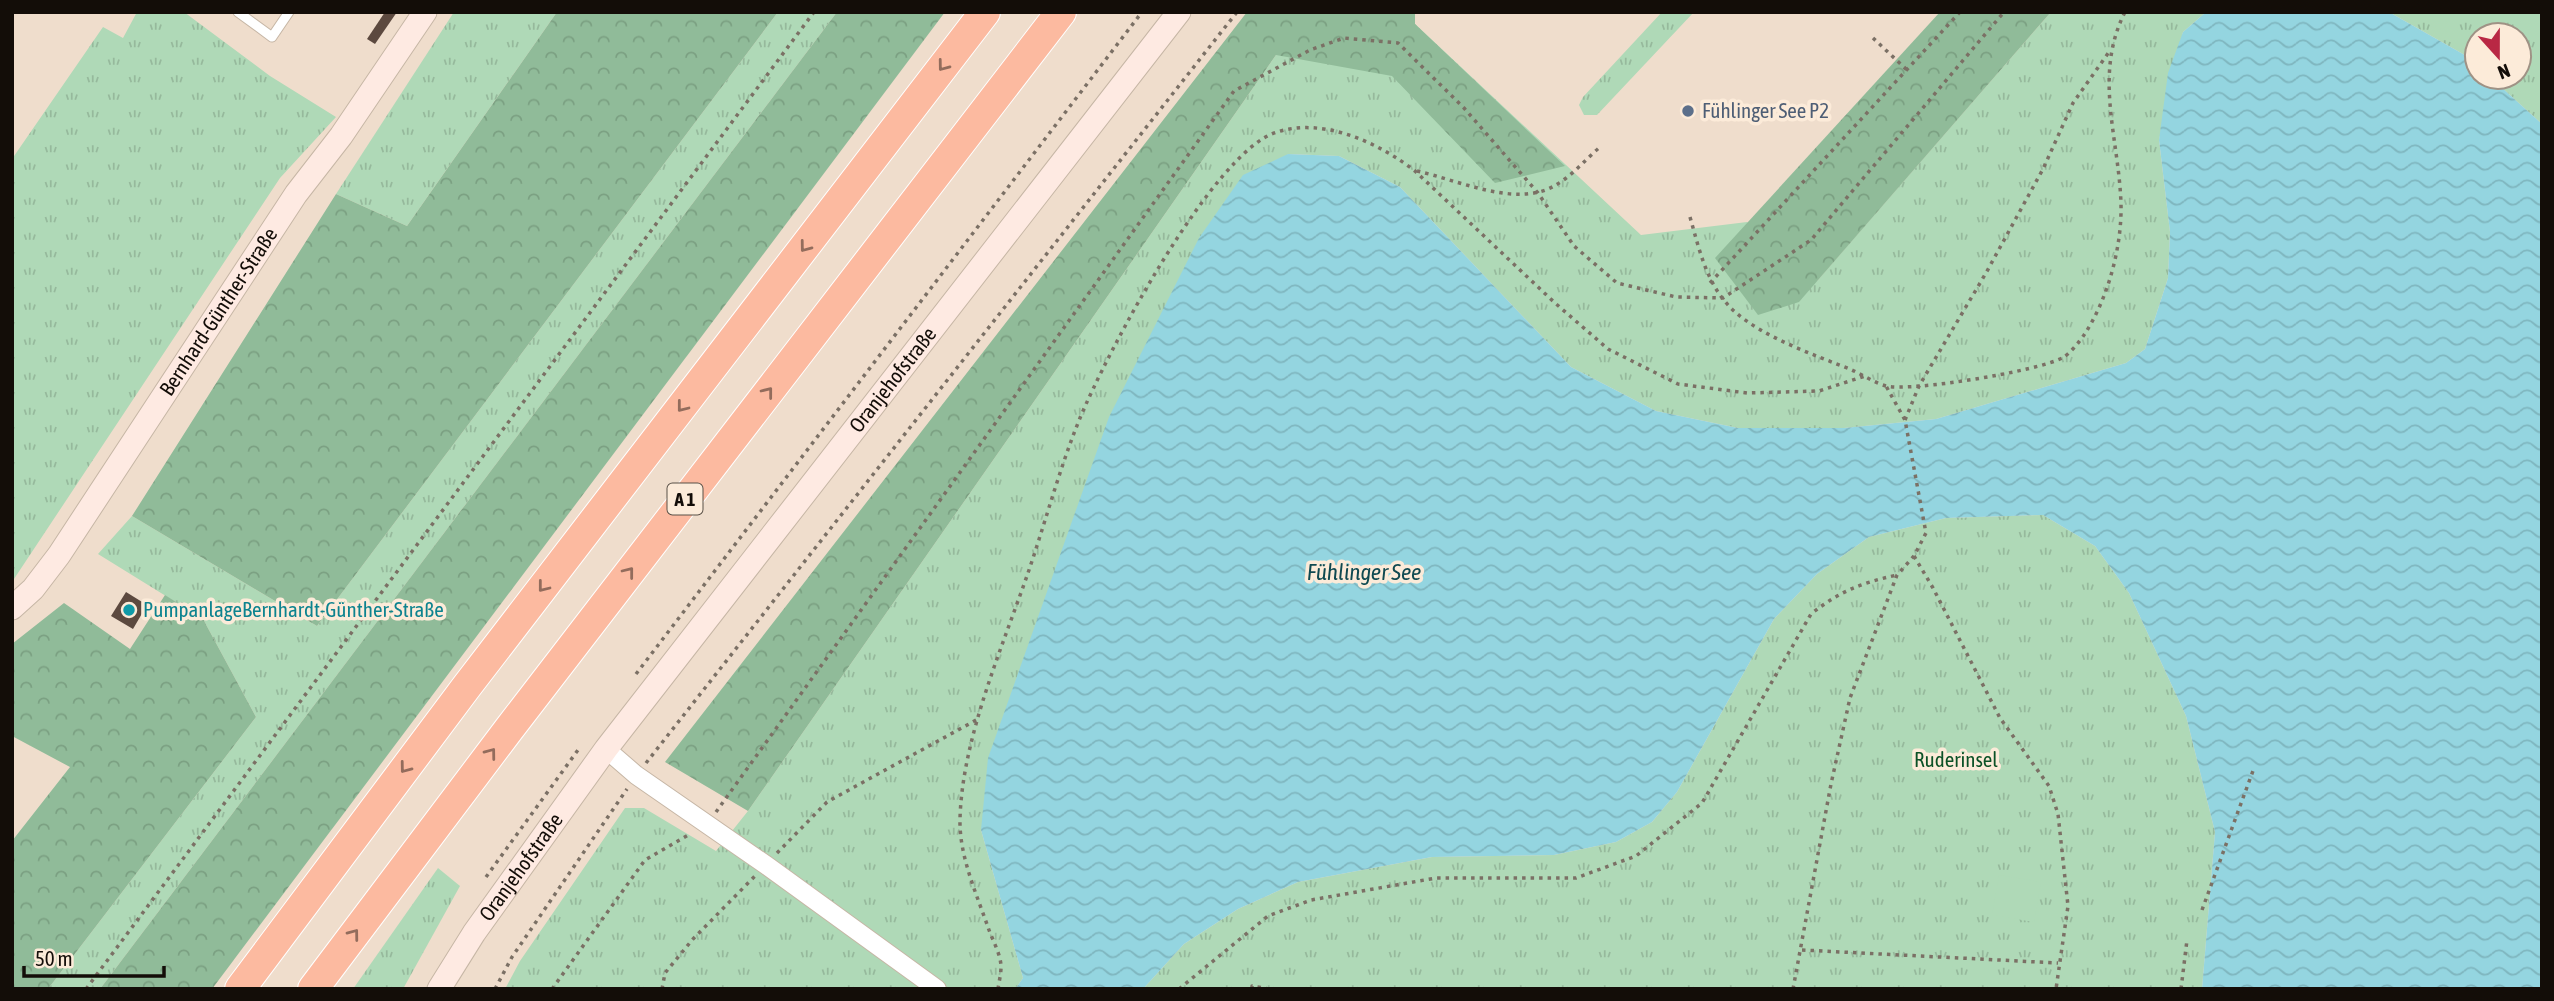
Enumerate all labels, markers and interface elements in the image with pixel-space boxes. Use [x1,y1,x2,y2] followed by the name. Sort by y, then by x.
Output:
[2463,21,2533,91] north arrow
[939,59,952,71] one-way arrow
[2495,60,2513,84] text: N
[1702,98,1829,122] place label: Fühlinger See P2
[1680,103,1696,119] marker: Fühlinger See P2
[154,223,282,400] street label: Bernhard-Günther-Straße
[801,239,813,252] one-way arrow
[844,322,941,437] street label: Oranjehofstraße
[760,387,772,400] one-way arrow
[678,399,691,412] one-way arrow
[668,484,702,514] road number: A 1
[1307,559,1421,585] water label: Fühlinger See
[621,567,634,580] one-way arrow
[539,579,552,592] one-way arrow
[143,597,444,621] place label: PumpanlageBernhardt-Günther-Straße
[121,602,137,618] marker: PumpanlageBernhardt-Günther-Straße
[1914,747,1998,771] park label: Ruderinsel
[482,748,495,760] one-way arrow
[401,760,414,772] one-way arrow
[474,808,567,925] street label: Oranjehofstraße
[345,929,358,942] one-way arrow
[24,934,164,978] scale bar
[35,946,73,970] text: 50 m

